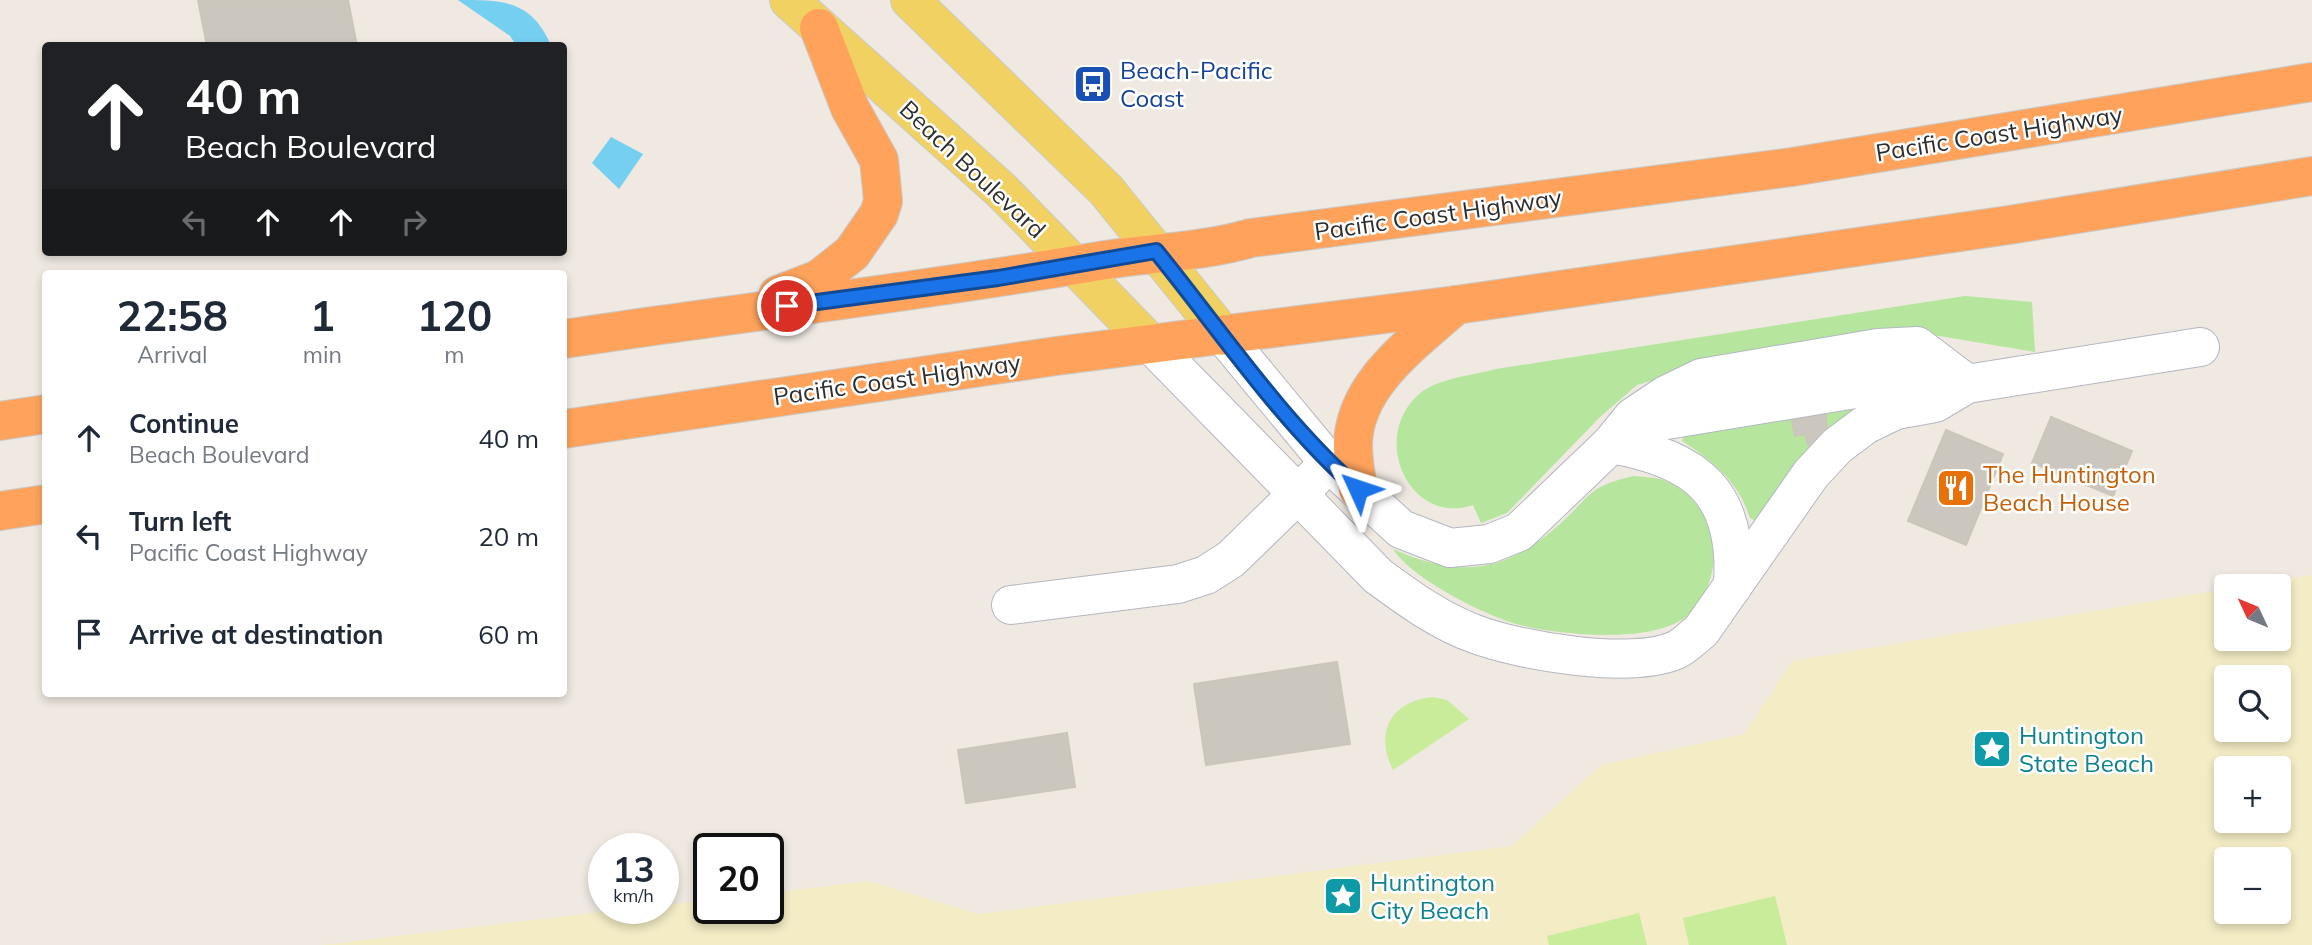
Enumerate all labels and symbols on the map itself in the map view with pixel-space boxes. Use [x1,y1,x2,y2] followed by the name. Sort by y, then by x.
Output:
[1120,55,1273,113] place label: Beach-Pacific Coast
[1072,63,1114,105] bus stop icon: Beach-Pacific Coast
[894,94,1052,244] street label: Beach Boulevard
[1874,99,2125,167] street label: Pacific Coast Highway
[1313,182,1564,246] street label: Pacific Coast Highway
[757,276,817,336] pin
[772,347,1023,411] street label: Pacific Coast Highway
[1321,452,1395,526] position arrow
[1983,459,2156,517] place label: The Huntington Beach House
[1935,467,1977,509] restaurant icon: The Huntington Beach House
[2214,574,2291,651] north arrow
[2019,720,2154,778] place label: Huntington State Beach
[1971,728,2013,770] place icon: Huntington State Beach
[693,833,784,924] speed limit sign: 20
[1370,867,1495,925] place label: Huntington City Beach
[1322,875,1364,917] place icon: Huntington City Beach

